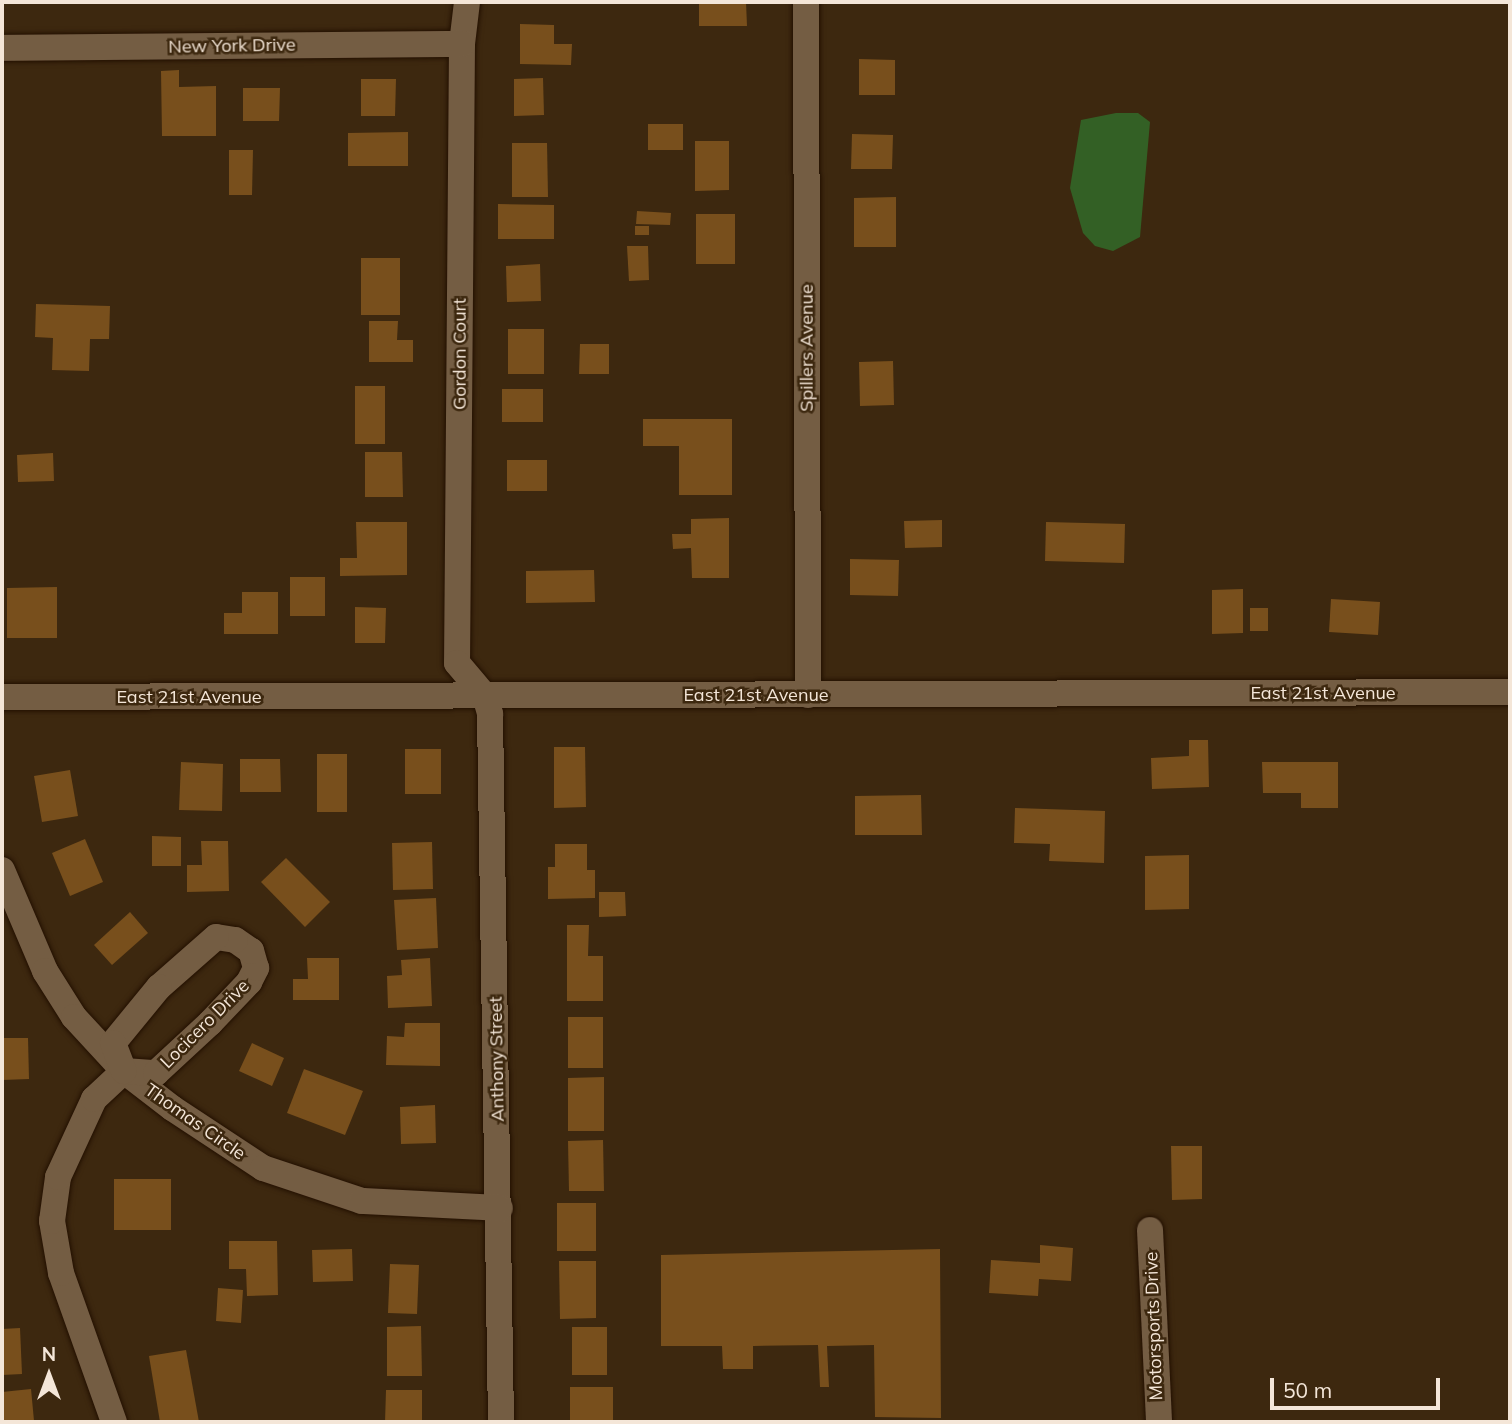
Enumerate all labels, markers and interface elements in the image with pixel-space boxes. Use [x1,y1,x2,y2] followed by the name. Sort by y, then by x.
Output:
[168,34,296,58] street label: New York Drive
[796,284,818,412] street label: Spillers Avenue
[449,298,471,410] street label: Gordon Court
[1250,682,1396,704] street label: East 21st Avenue
[683,684,829,706] street label: East 21st Avenue
[116,686,262,708] street label: East 21st Avenue
[156,975,254,1073] street label: Locicero Drive
[485,996,509,1122] street label: Anthony Street
[141,1079,249,1165] street label: Thomas Circle
[1141,1251,1167,1401] street label: Motorsports Drive
[14,1340,84,1410] north arrow
[42,1342,56,1366] text: N
[1274,1364,1444,1408] scale bar
[1283,1377,1332,1403] text: 50 m

